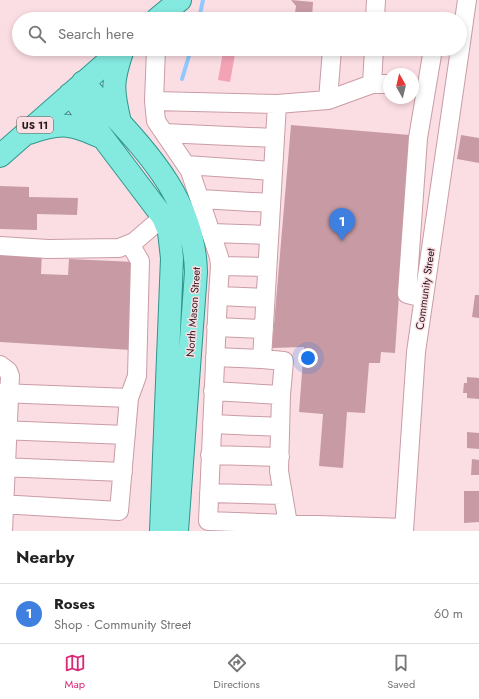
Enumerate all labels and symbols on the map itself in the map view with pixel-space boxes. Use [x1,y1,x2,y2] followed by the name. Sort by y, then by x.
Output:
[383,68,419,104] north arrow
[17,117,53,133] road number: US 11
[329,208,355,241] pin: 1
[411,247,439,331] street label: Community Street
[182,266,204,357] street label: North Mason Street
[298,348,318,368] your location

